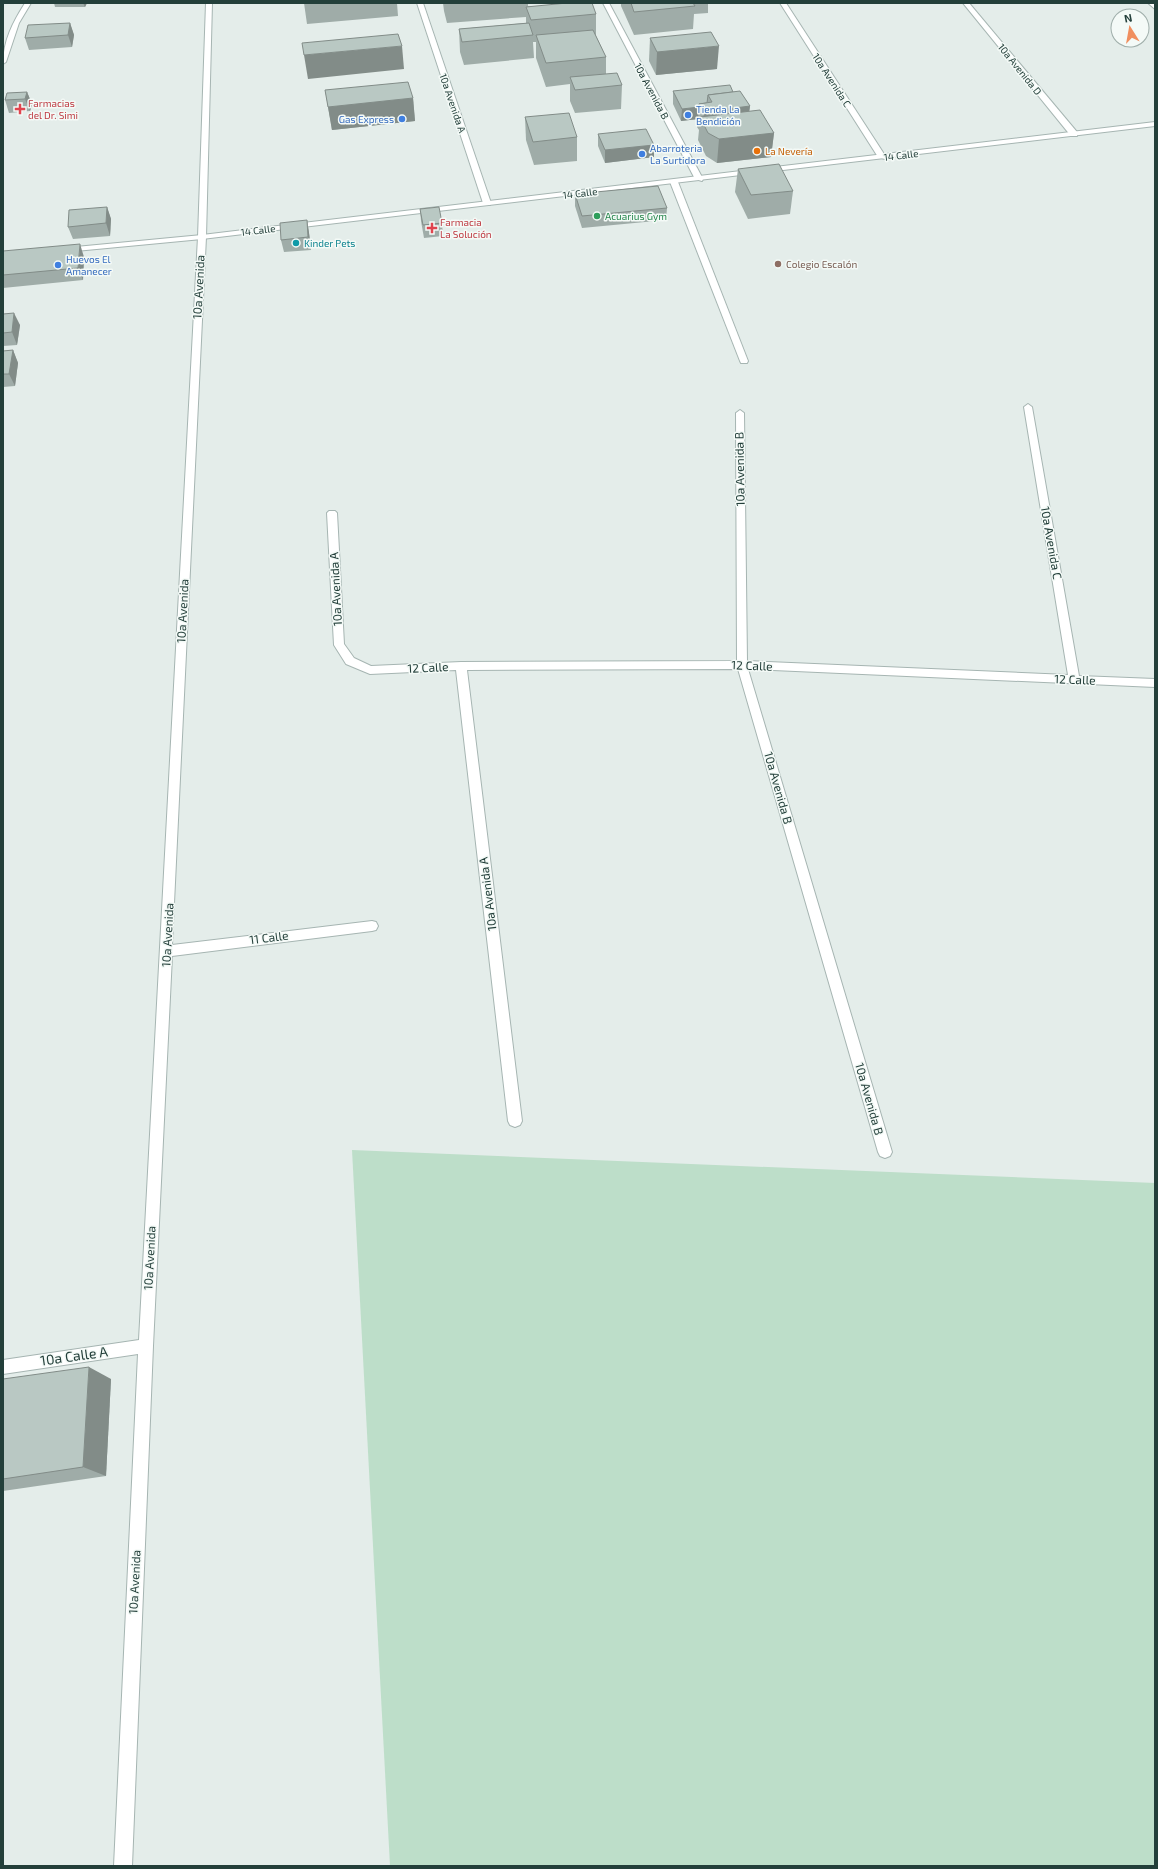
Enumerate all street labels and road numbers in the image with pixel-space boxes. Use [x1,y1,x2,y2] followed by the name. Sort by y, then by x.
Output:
[996,41,1045,97] street label: 10a Avenida D
[810,51,854,109] street label: 10a Avenida C
[632,61,672,121] street label: 10a Avenida B
[437,72,469,135] street label: 10a Avenida A
[883,147,919,163] street label: 14 Calle
[562,185,598,201] street label: 14 Calle
[240,222,276,238] street label: 14 Calle
[189,254,207,319] street label: 10a Avenida
[731,432,747,506] street label: 10a Avenida B
[1039,505,1065,581] street label: 10a Avenida C
[326,551,344,626] street label: 10a Avenida A
[173,578,191,643] street label: 10a Avenida
[731,657,773,673] street label: 12 Calle
[407,659,449,675] street label: 12 Calle
[1054,671,1096,687] street label: 12 Calle
[762,750,796,825] street label: 10a Avenida B
[475,856,498,932] street label: 10a Avenida A
[158,902,176,967] street label: 10a Avenida
[249,928,289,946] street label: 11 Calle
[853,1061,887,1136] street label: 10a Avenida B
[140,1225,158,1290] street label: 10a Avenida
[39,1342,109,1369] street label: 10a Calle A
[125,1549,143,1614] street label: 10a Avenida

